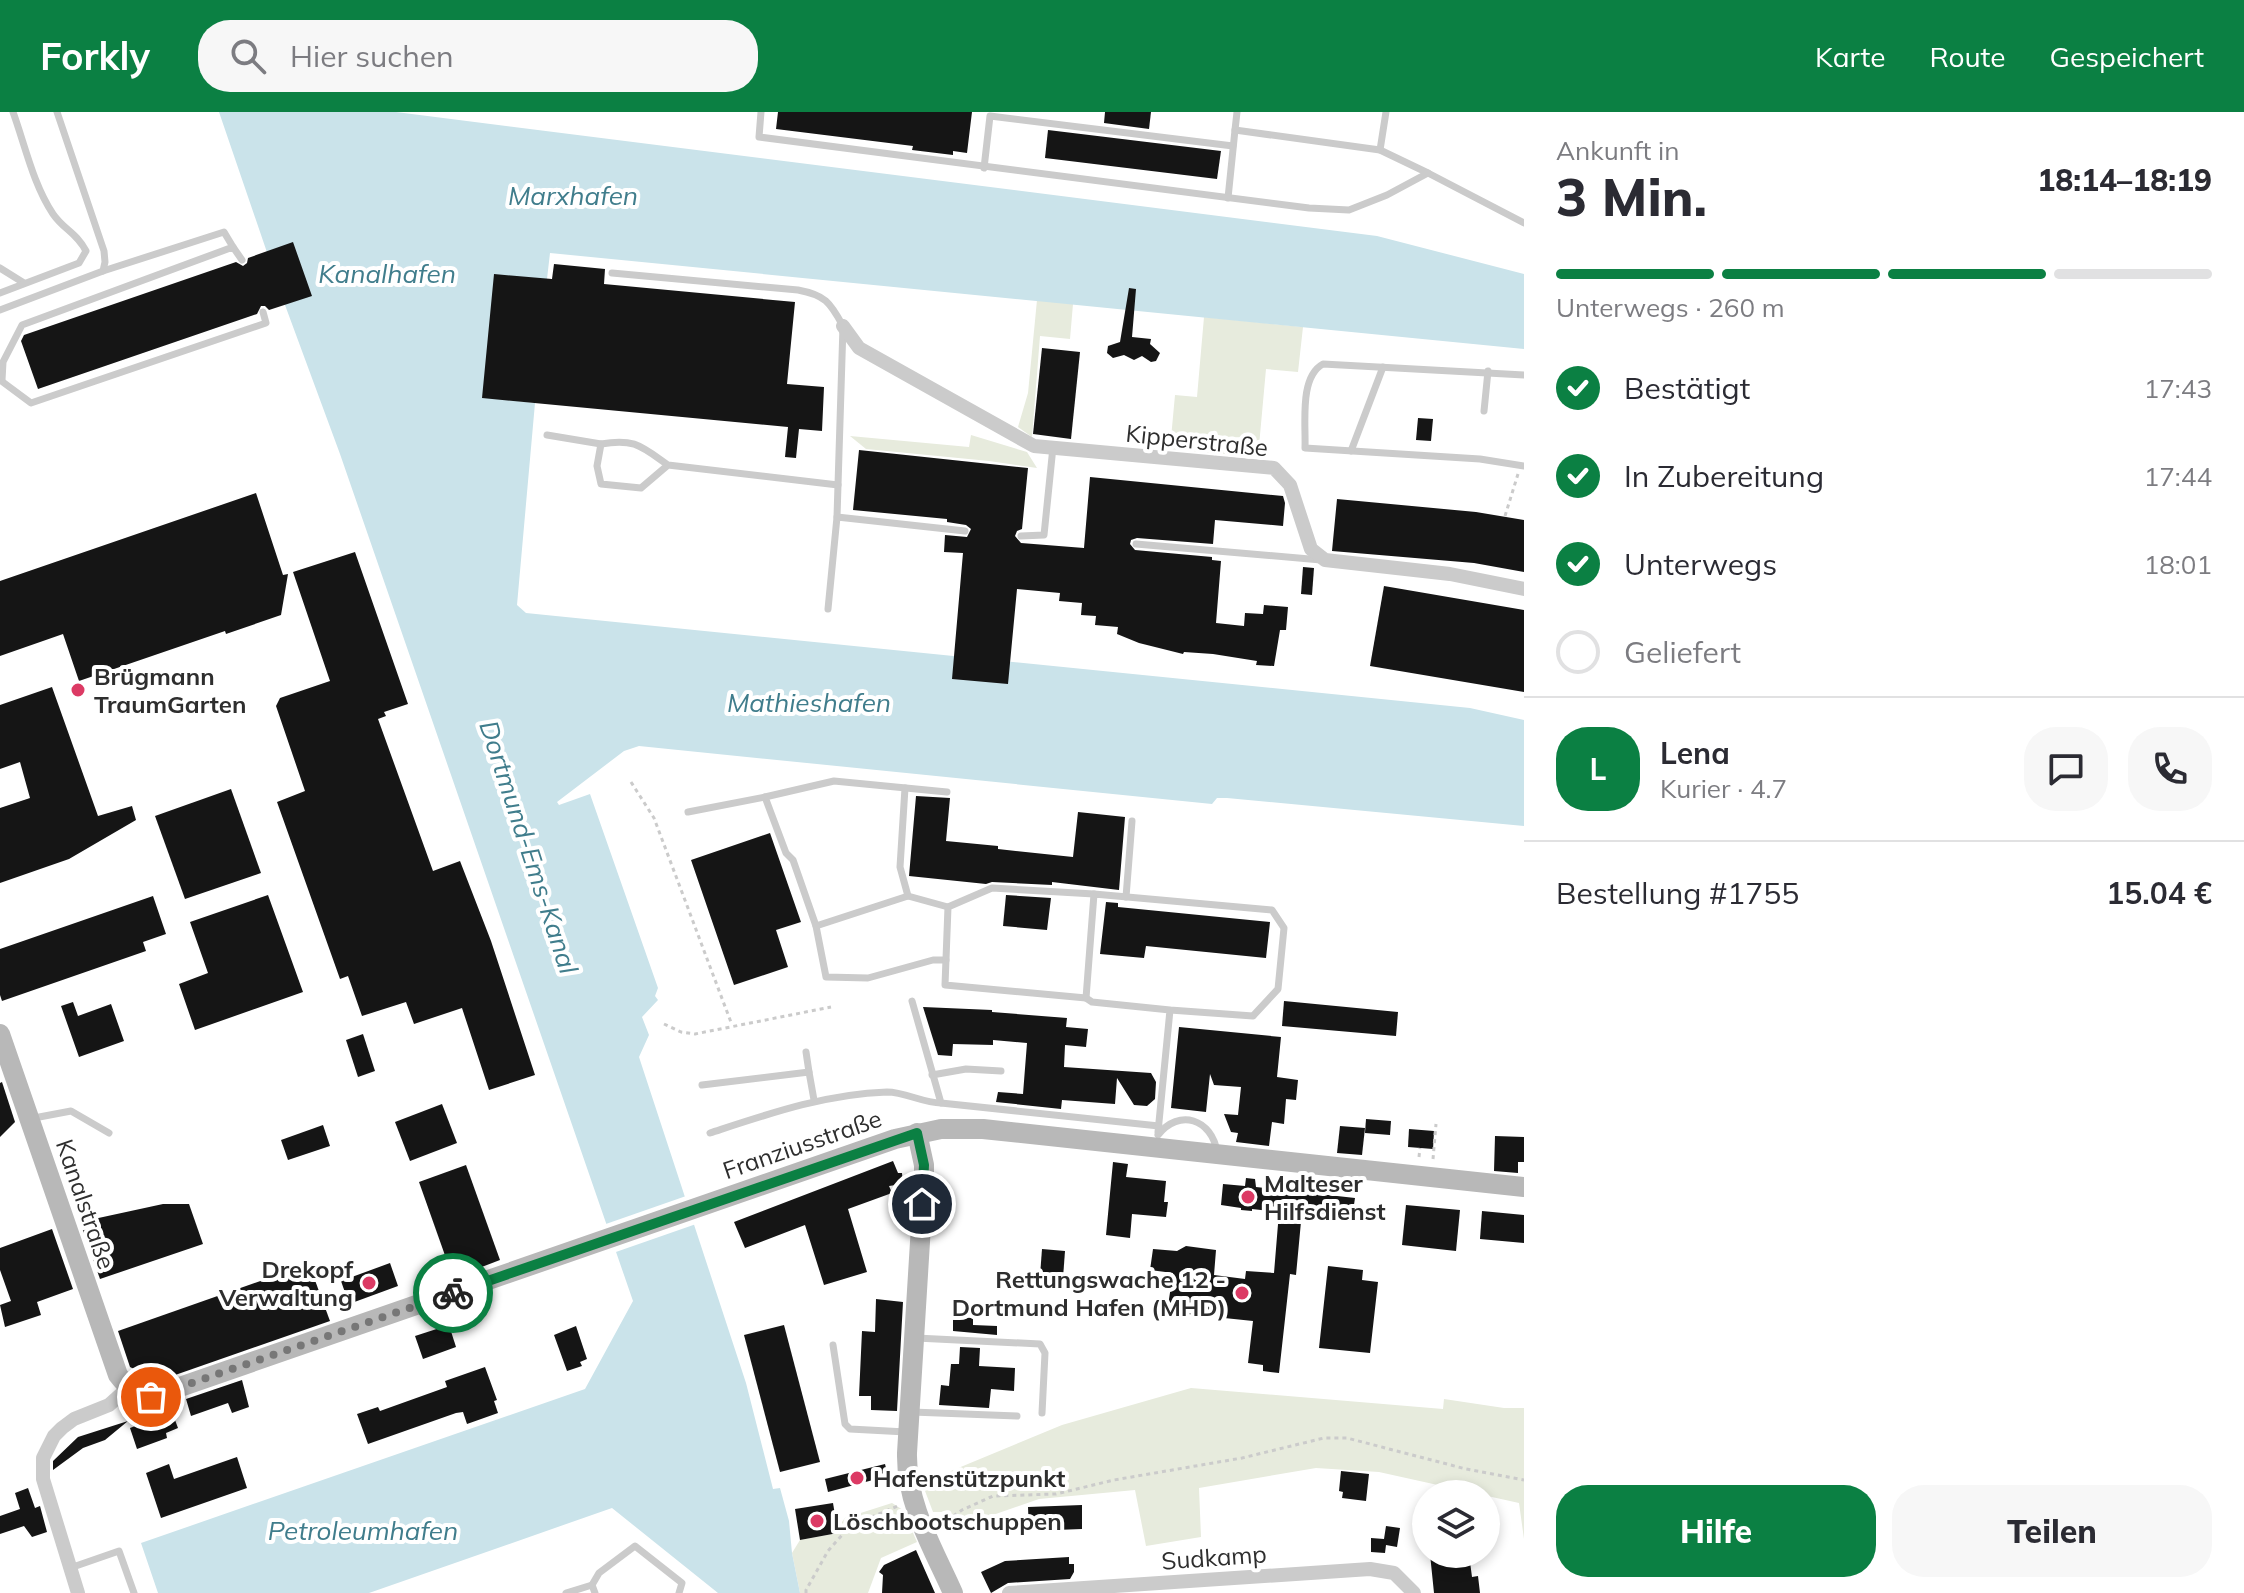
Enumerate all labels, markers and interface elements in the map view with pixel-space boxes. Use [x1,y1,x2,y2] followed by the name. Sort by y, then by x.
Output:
[198,20,758,92] search box
[40,32,150,80] text: Forkly
[226,34,270,78] icon: search
[290,37,454,75] text: Hier suchen
[1815,39,1885,74] text: Karte
[1929,39,2006,74] text: Route
[2050,39,2204,74] text: Gespeichert
[1556,134,1679,167] text: Ankunft in
[2037,161,2212,199] text: 18:14–18:19
[1556,164,1707,229] text: 3 Min.
[508,179,638,212] water label: Marxhafen
[318,257,456,290] water label: Kanalhafen
[1556,291,1785,324] text: Unterwegs · 260 m
[1556,366,1600,410] icon: check
[1624,369,1750,407] text: Bestätigt
[2144,372,2212,405] text: 17:43
[1124,418,1270,462] street label: Kipperstraße
[1556,454,1600,498] icon: check
[1624,457,1824,495] text: In Zubereitung
[2144,460,2212,493] text: 17:44
[1556,542,1600,586] icon: check
[1624,545,1777,583] text: Unterwegs
[2144,548,2212,581] text: 18:01
[1624,633,1741,671] text: Geliefert
[94,661,246,719] place label: Brügmann TraumGarten
[69,681,87,699] marker: Brügmann TraumGarten
[727,686,891,719] water label: Mathieshafen
[472,716,586,979] water label: Dortmund-Ems-Kanal
[2024,727,2108,811] button: chat
[2128,727,2212,811] button: phone
[1660,734,1730,772] text: Lena
[1590,750,1606,788] text: L
[1660,772,1787,805] text: Kurier · 4.7
[1556,874,1799,912] text: Bestellung #1755
[2106,874,2212,912] text: 15.04 €
[719,1103,885,1185] street label: Franziusstraße
[50,1135,122,1273] street label: Kanalstraße
[1264,1168,1386,1226] place label: Malteser Hilfsdienst
[888,1170,956,1238] pin
[900,1182,944,1226] icon: home
[1239,1188,1257,1206] marker: Malteser Hilfsdienst
[413,1253,493,1333] courier
[218,1254,354,1312] place label: Drekopf Verwaltung
[952,1264,1226,1322] place label: Rettungswache 12 - Dortmund Hafen (MHD)
[431,1271,475,1315] icon: bike
[360,1274,378,1292] marker: Drekopf Verwaltung
[1233,1284,1251,1302] marker: Rettungswache 12 - Dortmund Hafen (MHD)
[117,1363,185,1431] pin
[129,1375,173,1419] icon: bag
[873,1463,1065,1493] place label: Hafenstützpunkt
[848,1469,866,1487] marker: Hafenstützpunkt
[1412,1480,1500,1568] map controls
[1412,1480,1500,1568] button: layers
[1556,1485,1876,1577] button: Hilfe
[1892,1485,2212,1577] button: Teilen
[833,1506,1062,1536] place label: Löschbootschuppen
[808,1512,826,1530] marker: Löschbootschuppen
[268,1514,458,1547] water label: Petroleumhafen
[1160,1538,1268,1576] street label: Sudkamp

